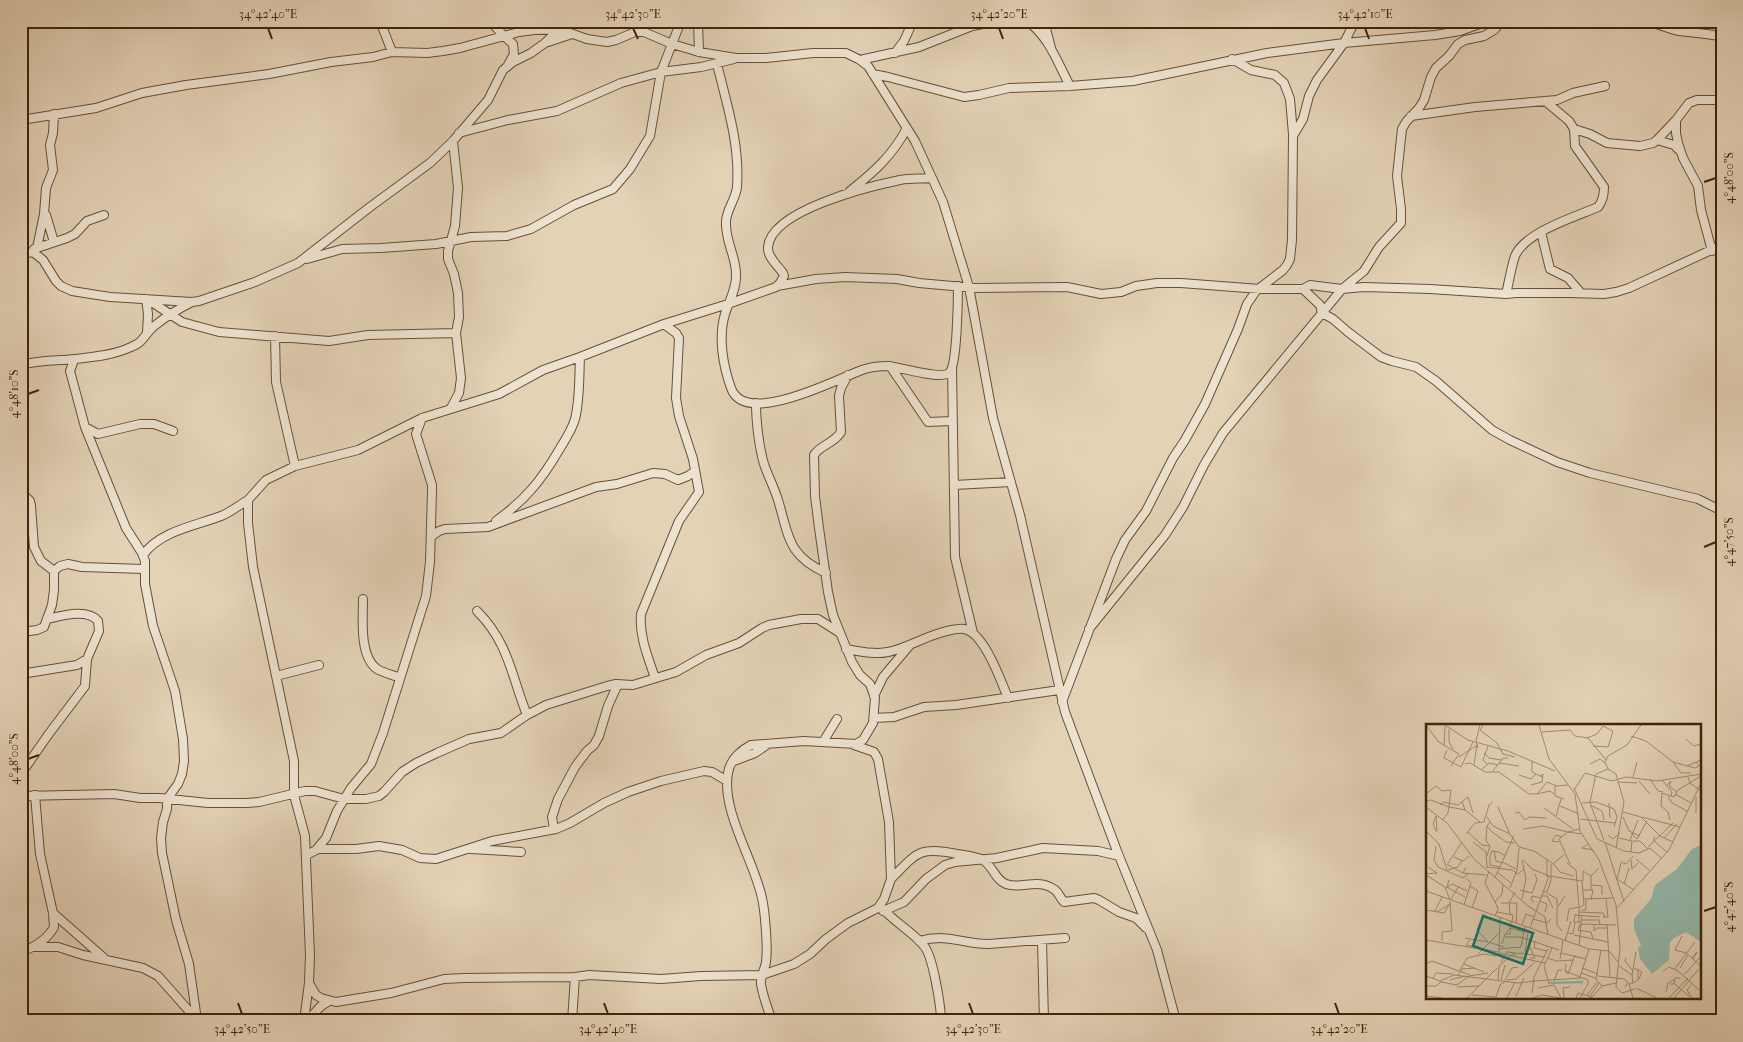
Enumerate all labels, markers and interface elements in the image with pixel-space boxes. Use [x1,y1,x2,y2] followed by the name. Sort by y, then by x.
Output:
[239,7,297,21] text: 34°42'40"E
[605,7,661,21] text: 34°42'30"E
[971,7,1028,21] text: 34°42'20"E
[1337,7,1393,21] text: 34°42'10"E
[1722,152,1736,204] text: 4°48'00"S
[7,370,21,418] text: 4°48'10"S
[1722,517,1736,567] text: 4°47'50"S
[1426,724,1700,1000] inset map
[7,733,21,785] text: 4°48'00"S
[1722,881,1736,933] text: 4°47'40"S
[214,1022,270,1036] text: 34°42'50"E
[579,1022,637,1036] text: 34°42'40"E
[945,1022,1001,1036] text: 34°42'30"E
[1311,1022,1368,1036] text: 34°42'20"E

